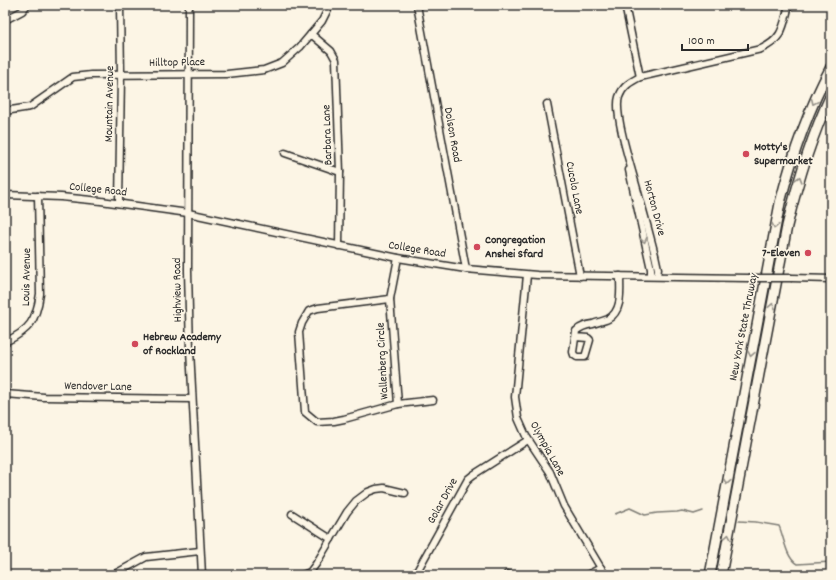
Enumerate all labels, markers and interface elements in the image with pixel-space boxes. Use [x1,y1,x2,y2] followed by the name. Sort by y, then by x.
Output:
[682,26,748,52] scale bar
[688,33,715,50] text: 100 m
[149,54,205,72] street label: Hilltop Place
[101,66,119,142] street label: Mountain Avenue
[811,98,819,106] one-way arrow
[318,104,338,166] street label: Barbara Lane
[439,106,465,164] street label: Dolson Road
[754,139,813,170] place label: Motty's Supermarket
[741,149,751,159] marker: Motty's Supermarket
[561,160,587,216] street label: Cucolo Lane
[794,176,803,183] one-way arrow
[638,178,670,238] street label: Horton Drive
[68,179,128,201] street label: College Road
[771,223,780,229] one-way arrow
[485,232,546,263] place label: Congregation Anshei Sfard
[640,236,648,243] one-way arrow
[387,237,447,263] street label: College Road
[472,242,482,252] marker: Congregation Anshei Sfard
[762,245,800,262] place label: 7-Eleven
[18,248,36,306] street label: Louis Avenue
[803,248,813,258] marker: 7-Eleven
[169,258,187,322] street label: Highview Road
[725,271,763,382] street label: New York State Thruway
[767,303,775,309] one-way arrow
[372,322,394,400] street label: Wallenberg Circle
[143,329,222,360] place label: Hebrew Academy of Rockland
[130,339,140,349] marker: Hebrew Academy of Rockland
[747,351,756,357] one-way arrow
[64,378,132,396] street label: Wendover Lane
[525,419,569,479] street label: Olympia Lane
[423,475,463,527] street label: Golar Drive
[724,478,732,485] one-way arrow
[723,534,732,540] one-way arrow

